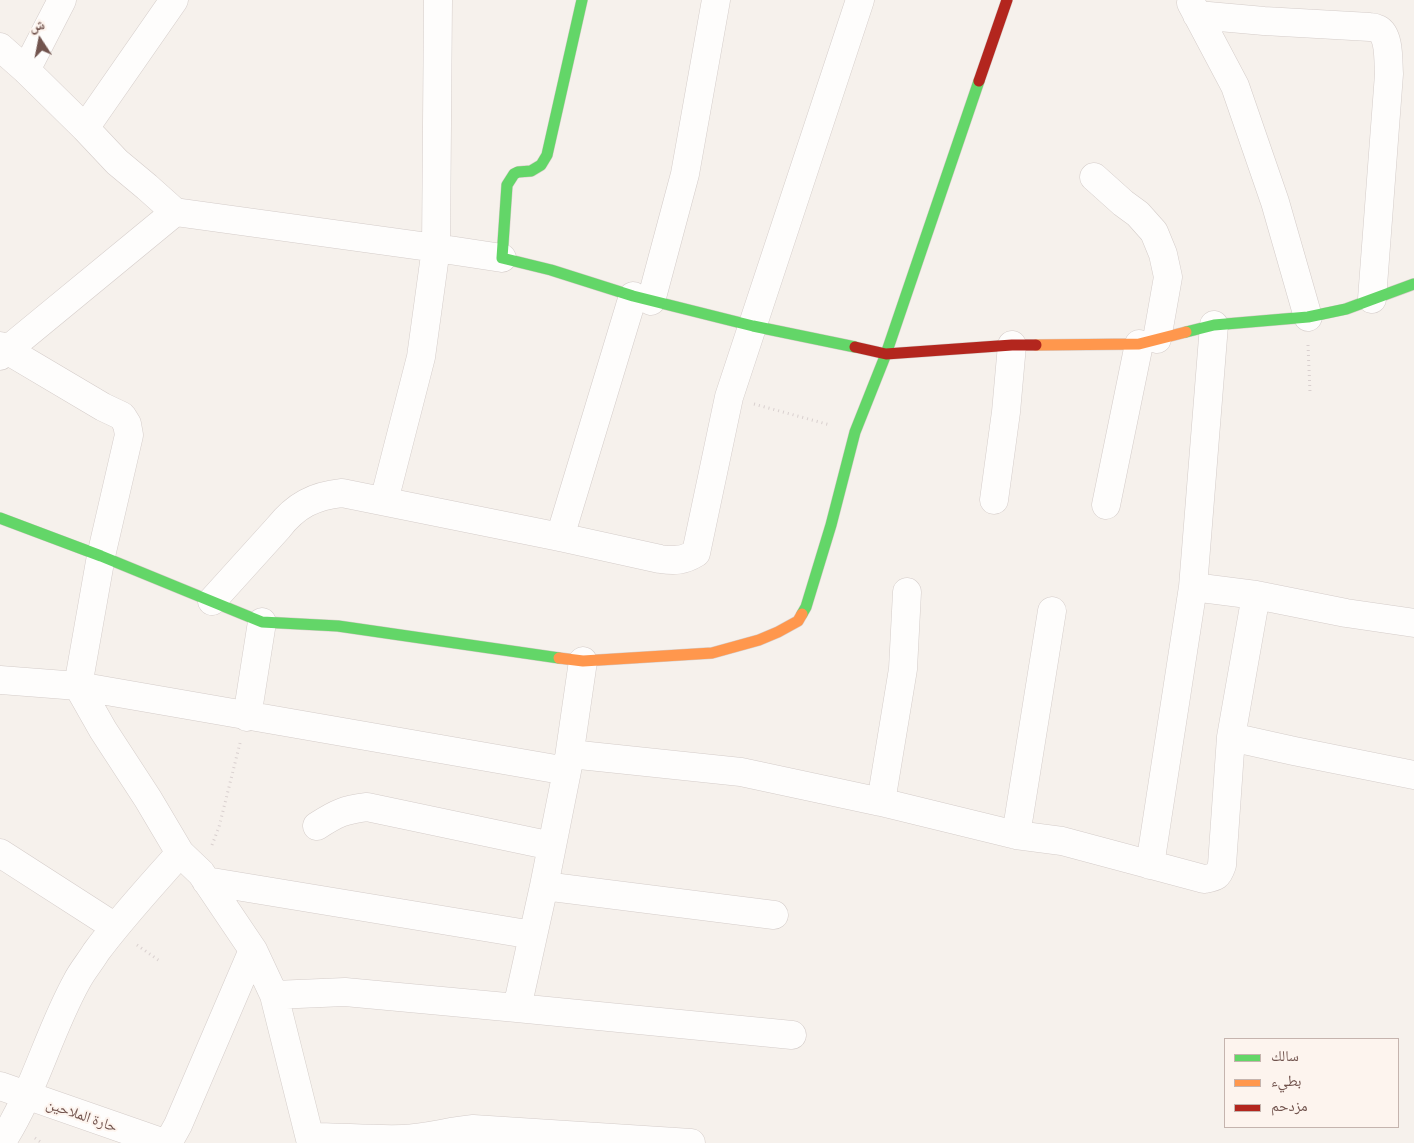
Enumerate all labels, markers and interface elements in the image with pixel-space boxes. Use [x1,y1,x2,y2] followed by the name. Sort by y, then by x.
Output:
[15,15,65,65] north arrow
[28,15,46,35] text: ش
[1224,1038,1399,1128] legend
[1271,1046,1299,1064] text: سالك
[1271,1071,1301,1089] text: بطيء
[44,1094,120,1136] street label: حارة الملاحين
[1271,1096,1308,1114] text: مزدحم

